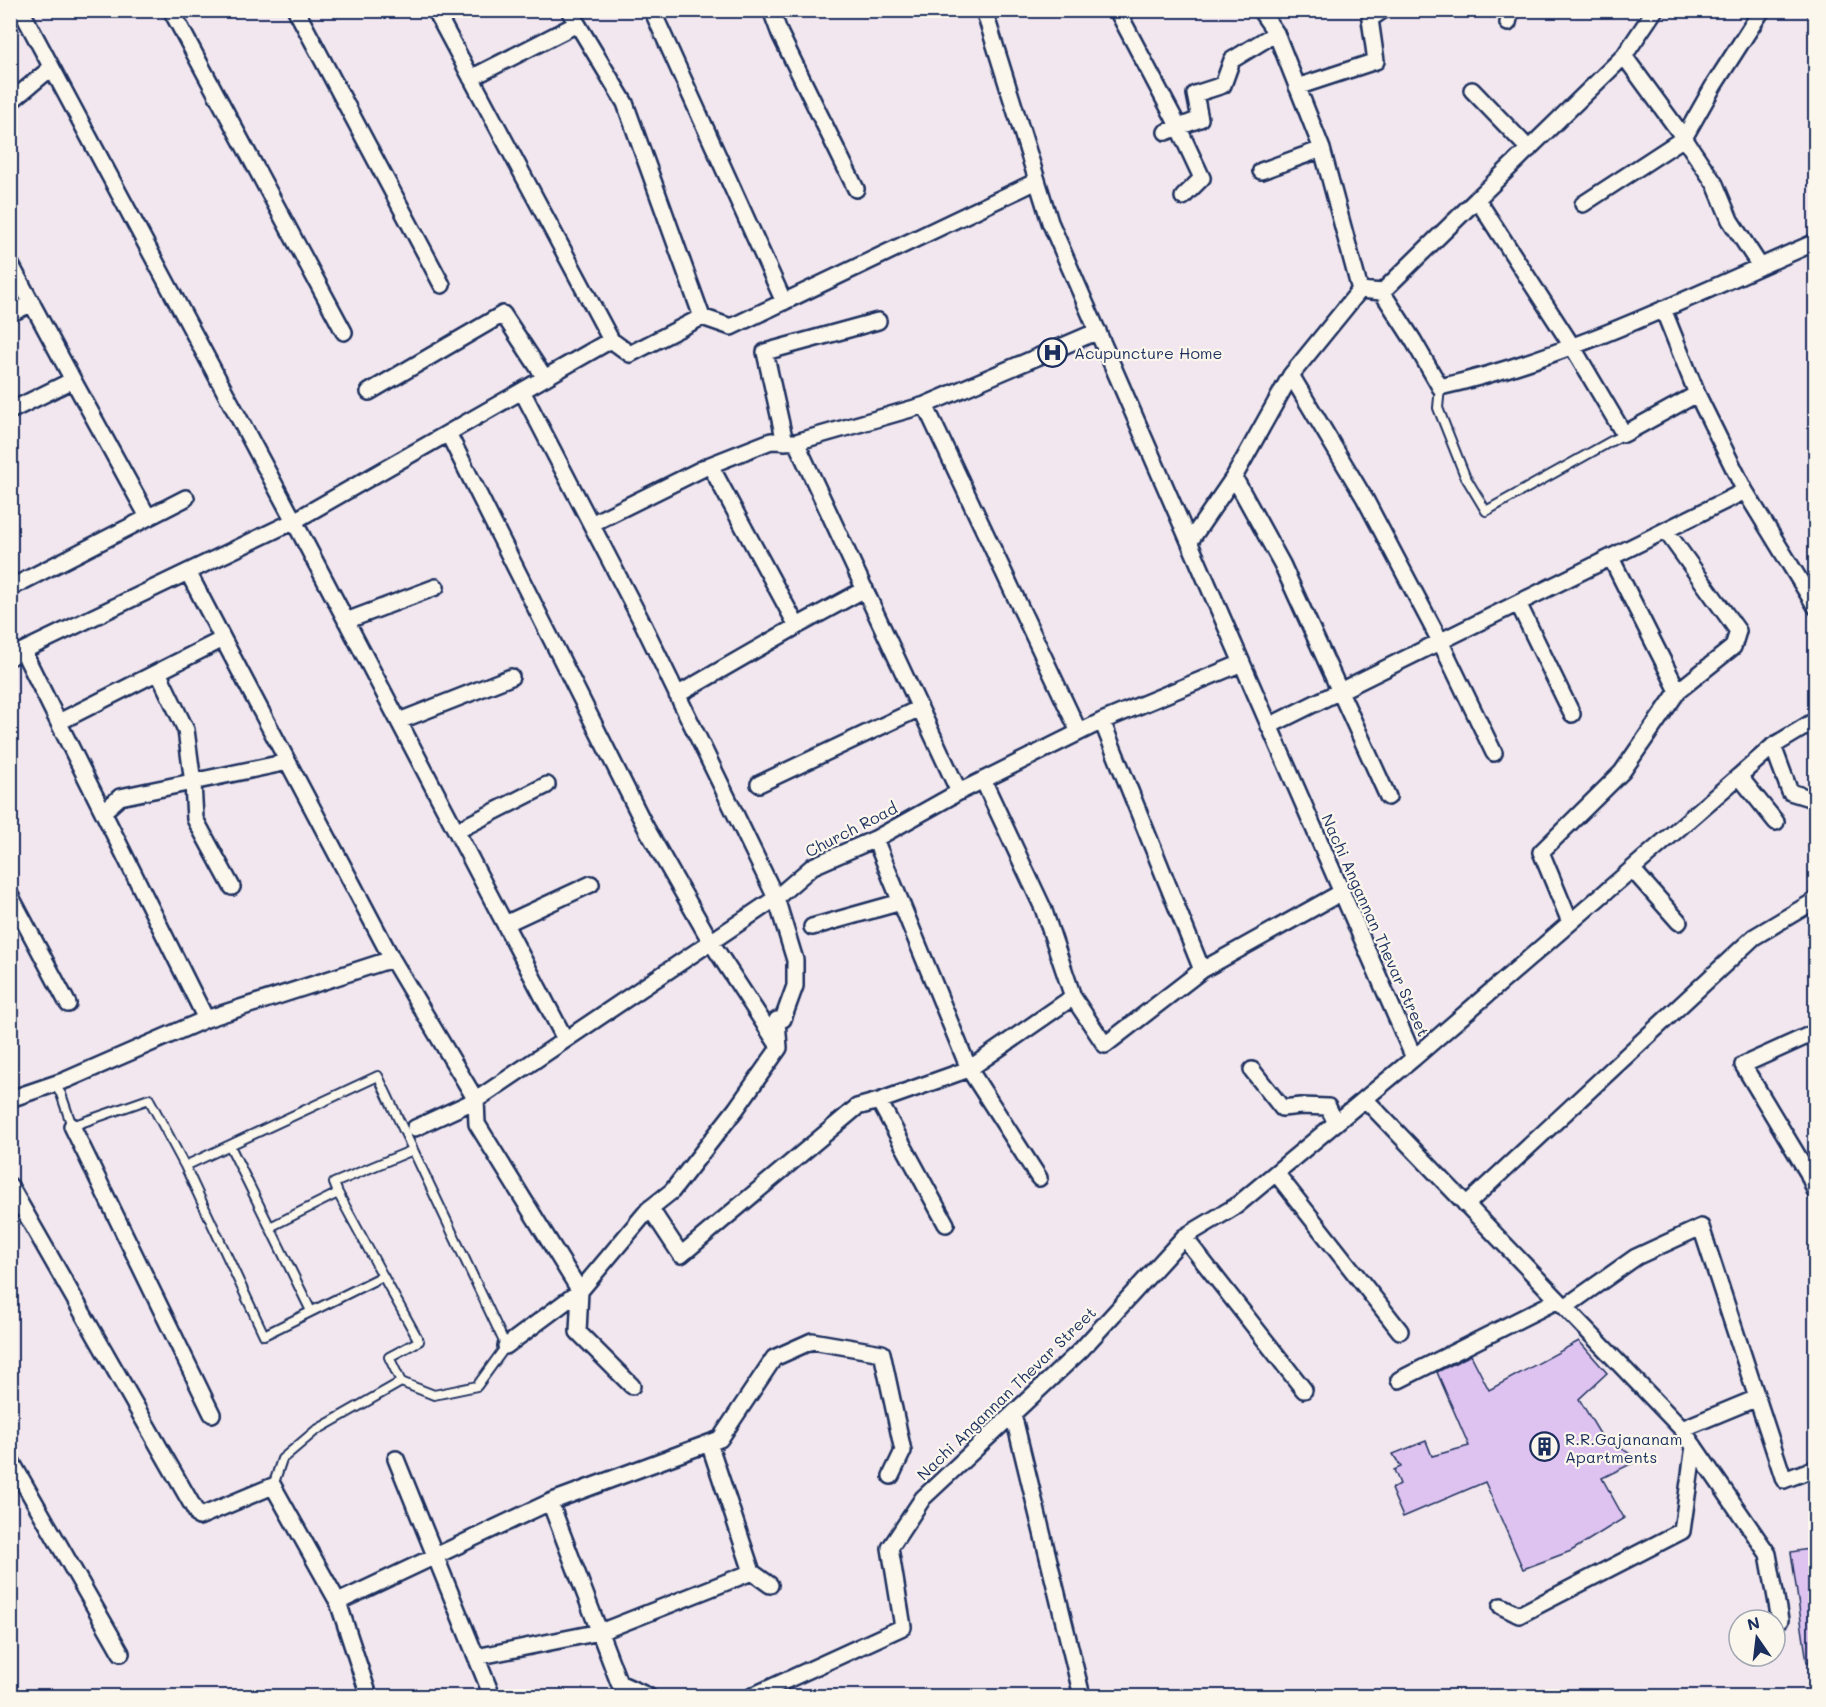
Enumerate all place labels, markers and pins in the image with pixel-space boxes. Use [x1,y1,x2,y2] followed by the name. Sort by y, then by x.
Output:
[1037,336,1069,368] hospital icon: Acupuncture Home
[1074,342,1223,363] place label: Acupuncture Home
[1565,1428,1683,1467] place label: R.R.Gajananam Apartments
[1528,1431,1560,1463] building icon: R.R.Gajananam Apartments

